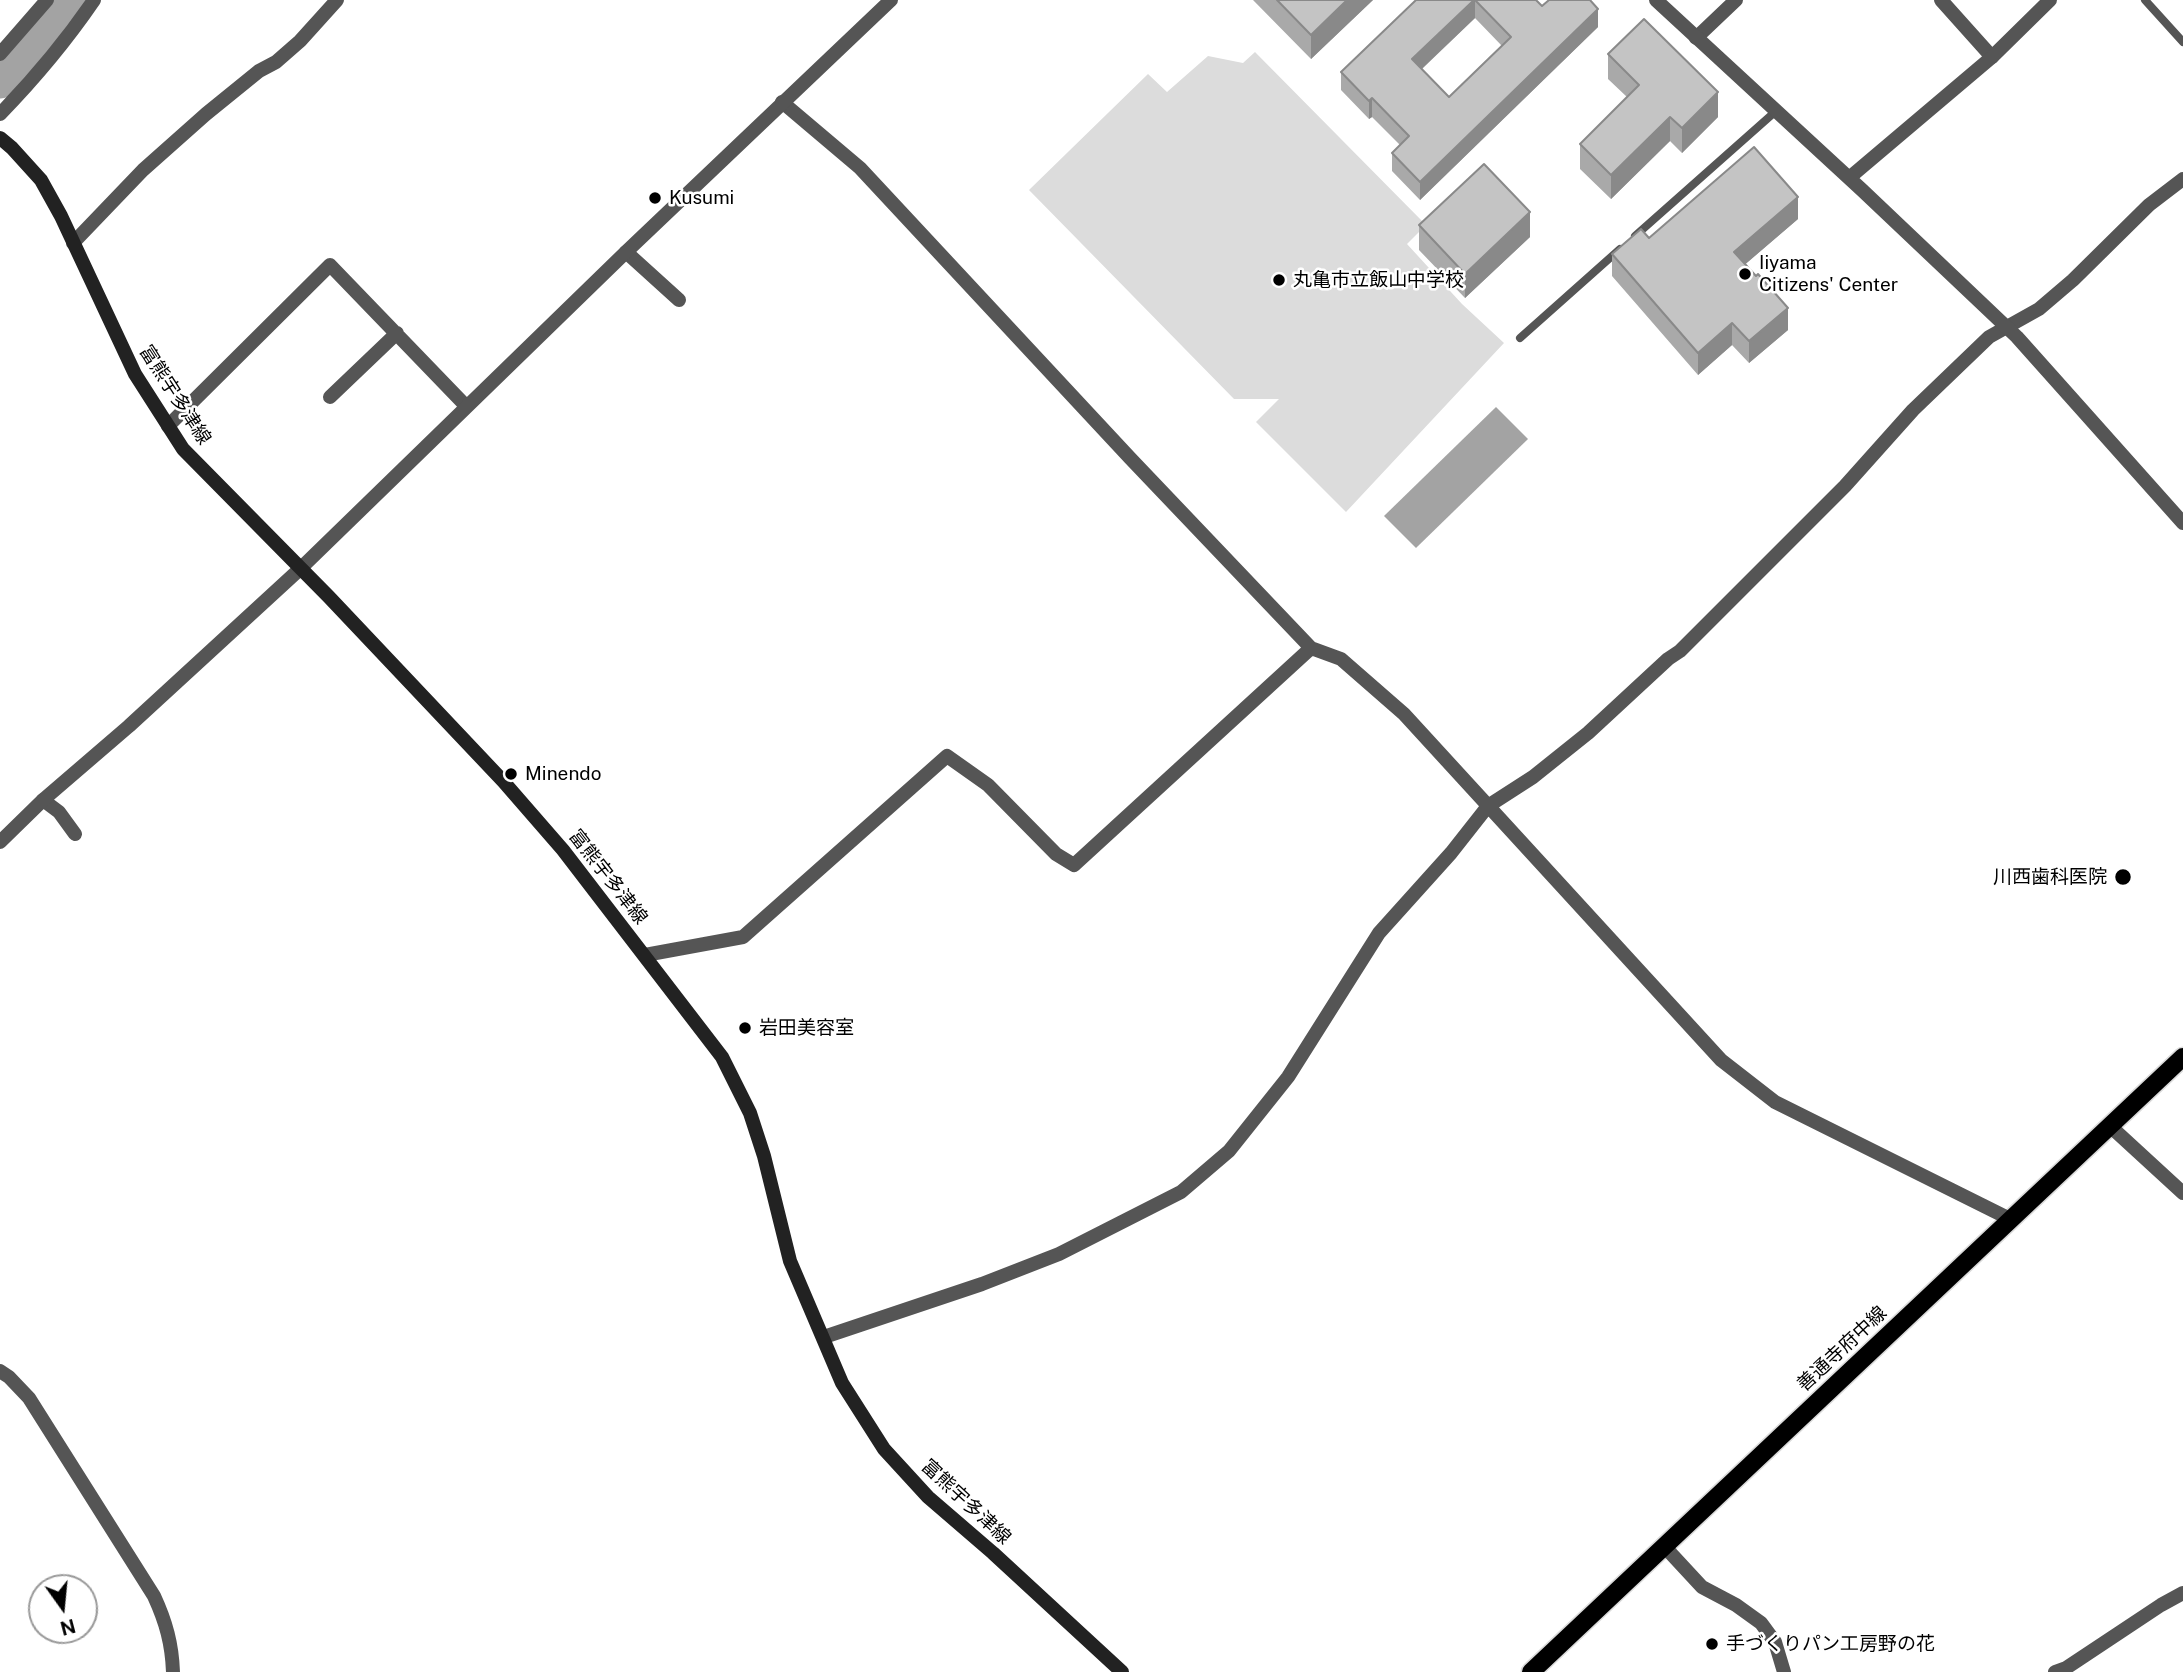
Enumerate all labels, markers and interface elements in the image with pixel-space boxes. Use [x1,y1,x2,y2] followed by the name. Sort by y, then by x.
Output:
[669,187,734,209] place label: Kusumi
[647,190,663,206] marker: Kusumi
[1759,252,1898,296] place label: Iiyama Citizens' Center
[1737,266,1753,282] marker: Iiyama Citizens' Center
[1293,269,1464,291] place label: 丸亀市立飯山中学校
[1271,272,1287,288] marker: 丸亀市立飯山中学校
[134,341,216,449] street label: 富熊宇多津線
[525,763,601,785] place label: Minendo
[503,766,519,782] marker: Minendo
[564,825,652,929] street label: 富熊宇多津線
[1993,866,2107,888] place label: 川西歯科医院
[2113,867,2133,887] marker: 川西歯科医院
[759,1017,854,1039] place label: 岩田美容室
[737,1020,753,1036] marker: 岩田美容室
[1793,1302,1891,1396] street label: 善通寺府中線
[917,1455,1015,1549] street label: 富熊宇多津線
[28,1574,98,1644] north arrow
[58,1615,78,1640] text: N
[1726,1633,1935,1655] place label: 手づくりパン工房野の花
[1704,1636,1720,1652] marker: 手づくりパン工房野の花

